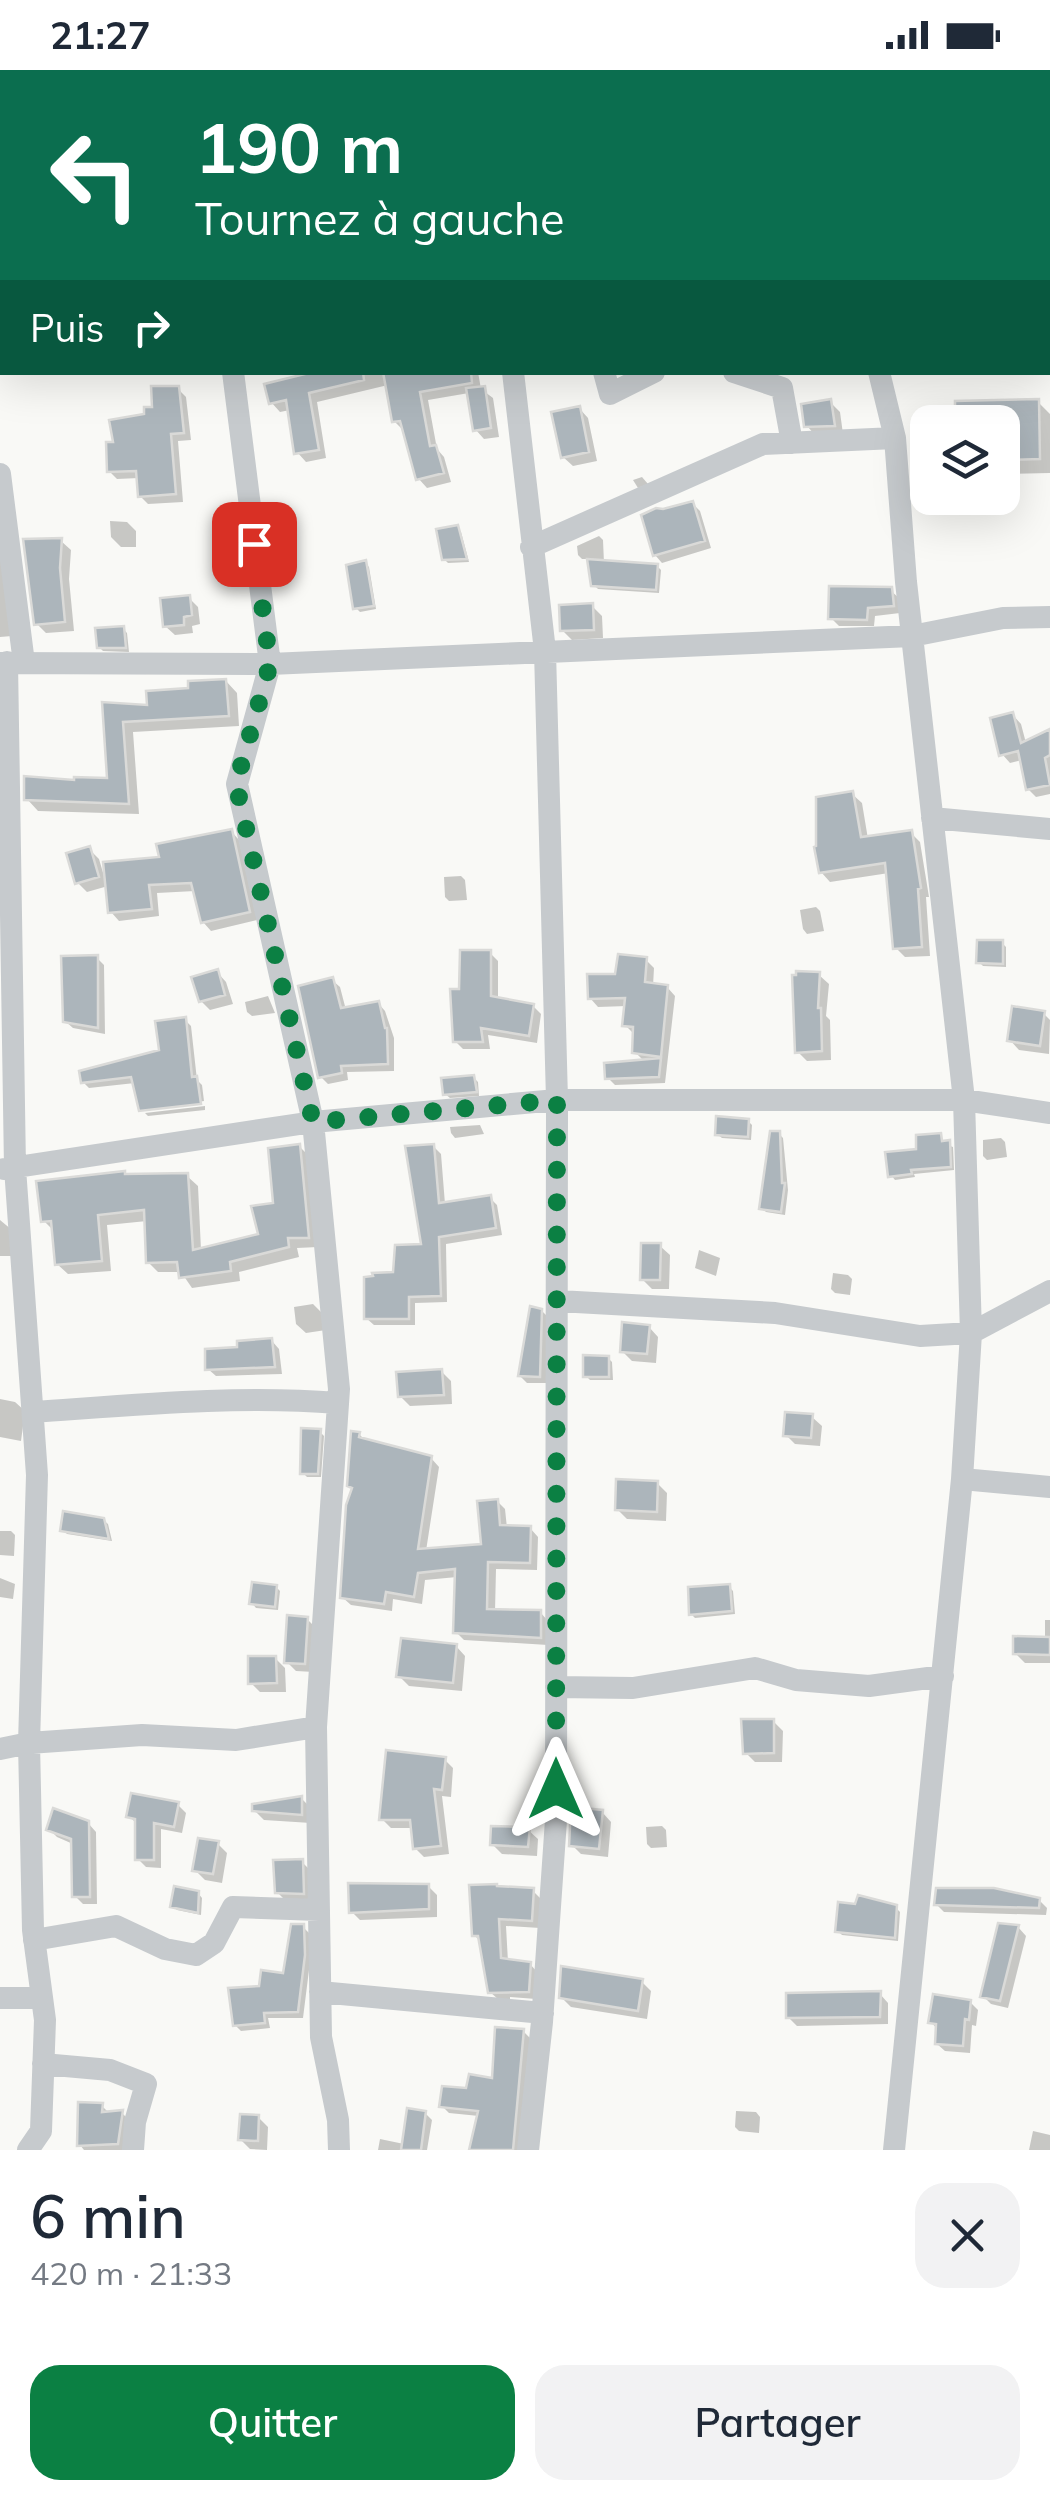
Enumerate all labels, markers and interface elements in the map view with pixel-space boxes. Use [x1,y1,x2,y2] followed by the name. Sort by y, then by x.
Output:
[50,11,151,59] text: 21:27
[195,103,403,191] text: 190 m
[30,110,160,240] icon: left
[195,190,565,246] text: Tournez à gauche
[124,300,179,355] icon: right
[30,304,104,352] text: Puis
[910,405,1020,515] map controls
[910,405,1020,515] button: layers
[212,502,297,587] pin
[227,517,282,572] icon: arrive
[504,1737,608,1841] position arrow
[30,2178,186,2253] text: 6 min
[915,2183,1020,2288] button: close
[30,2253,232,2293] text: 420 m · 21:33
[30,2365,515,2480] button: Quitter
[535,2365,1020,2480] button: Partager

